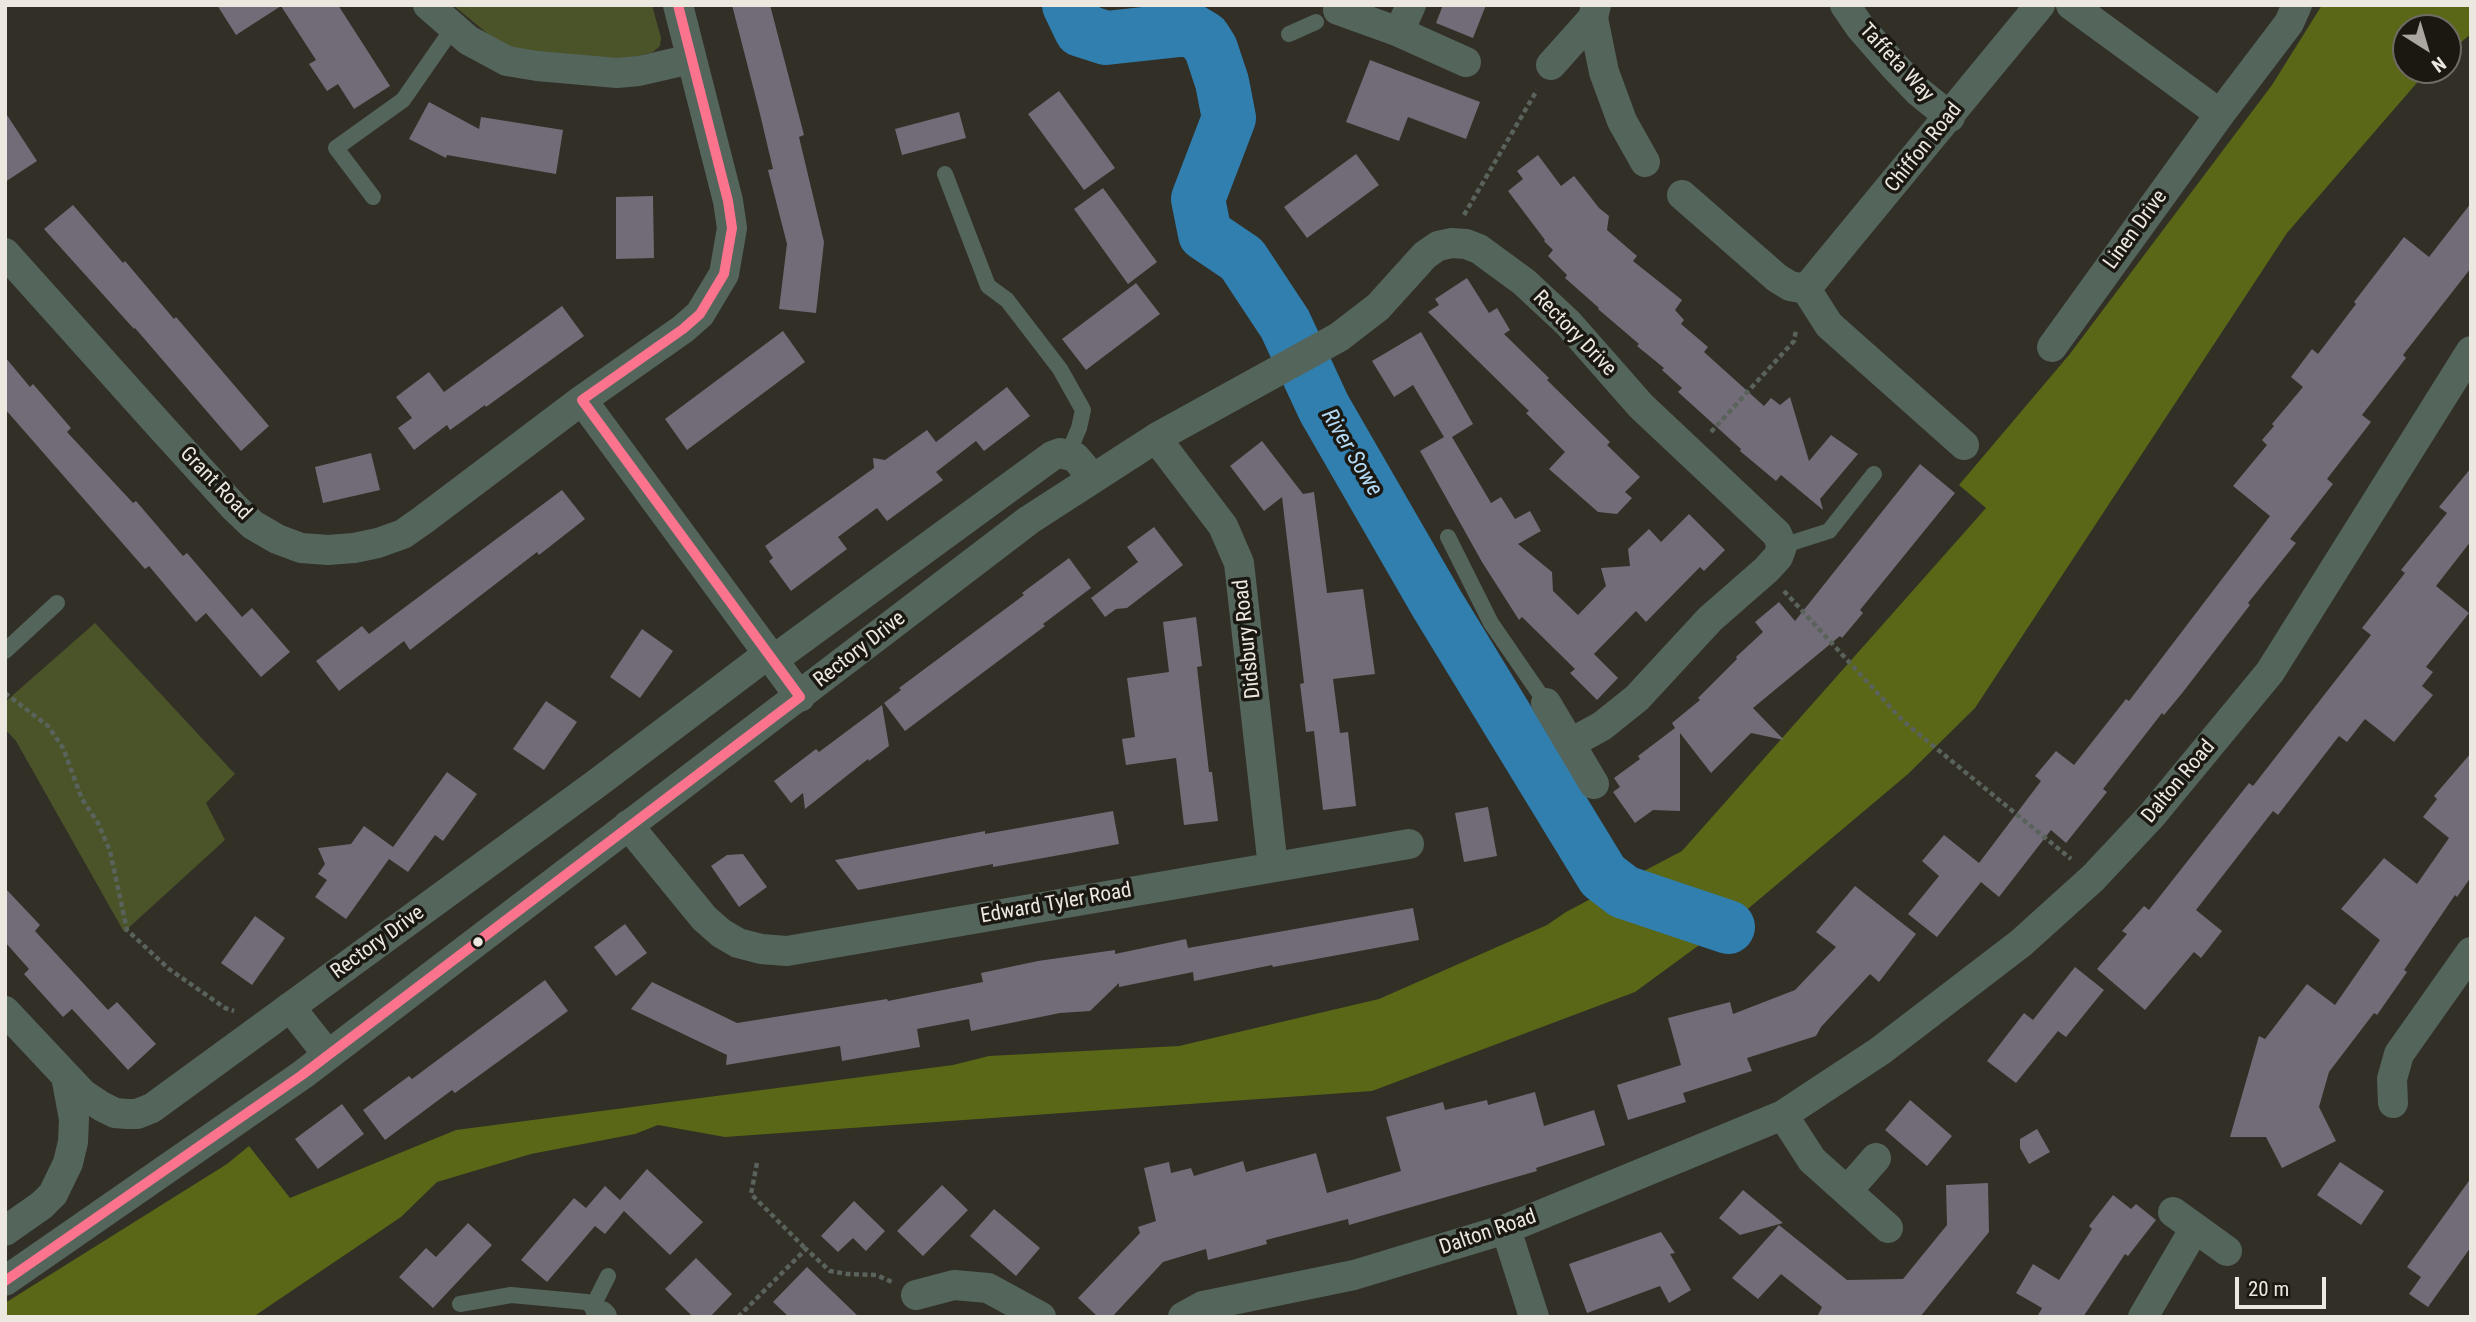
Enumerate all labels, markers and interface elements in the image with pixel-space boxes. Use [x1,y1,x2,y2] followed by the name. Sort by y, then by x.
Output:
[2392,14,2462,84] north arrow
[1853,19,1939,107] street label: Taffeta Way
[2427,52,2450,77] text: N
[1880,98,1968,198] street label: Chiffon Road
[2099,185,2173,275] street label: Linen Drive
[1527,286,1621,382] street label: Rectory Drive
[1314,405,1388,501] water label: River Sowe
[174,442,256,526] street label: Grant Road
[1229,578,1267,700] street label: Didsbury Road
[809,606,911,694] street label: Rectory Drive
[2137,735,2221,829] street label: Dalton Road
[979,878,1133,930] street label: Edward Tyler Road
[326,901,430,985] street label: Rectory Drive
[471,935,485,949] unlabelled marker
[1436,1205,1540,1261] street label: Dalton Road
[2238,1262,2329,1306] scale bar
[2248,1277,2289,1301] text: 20 m

